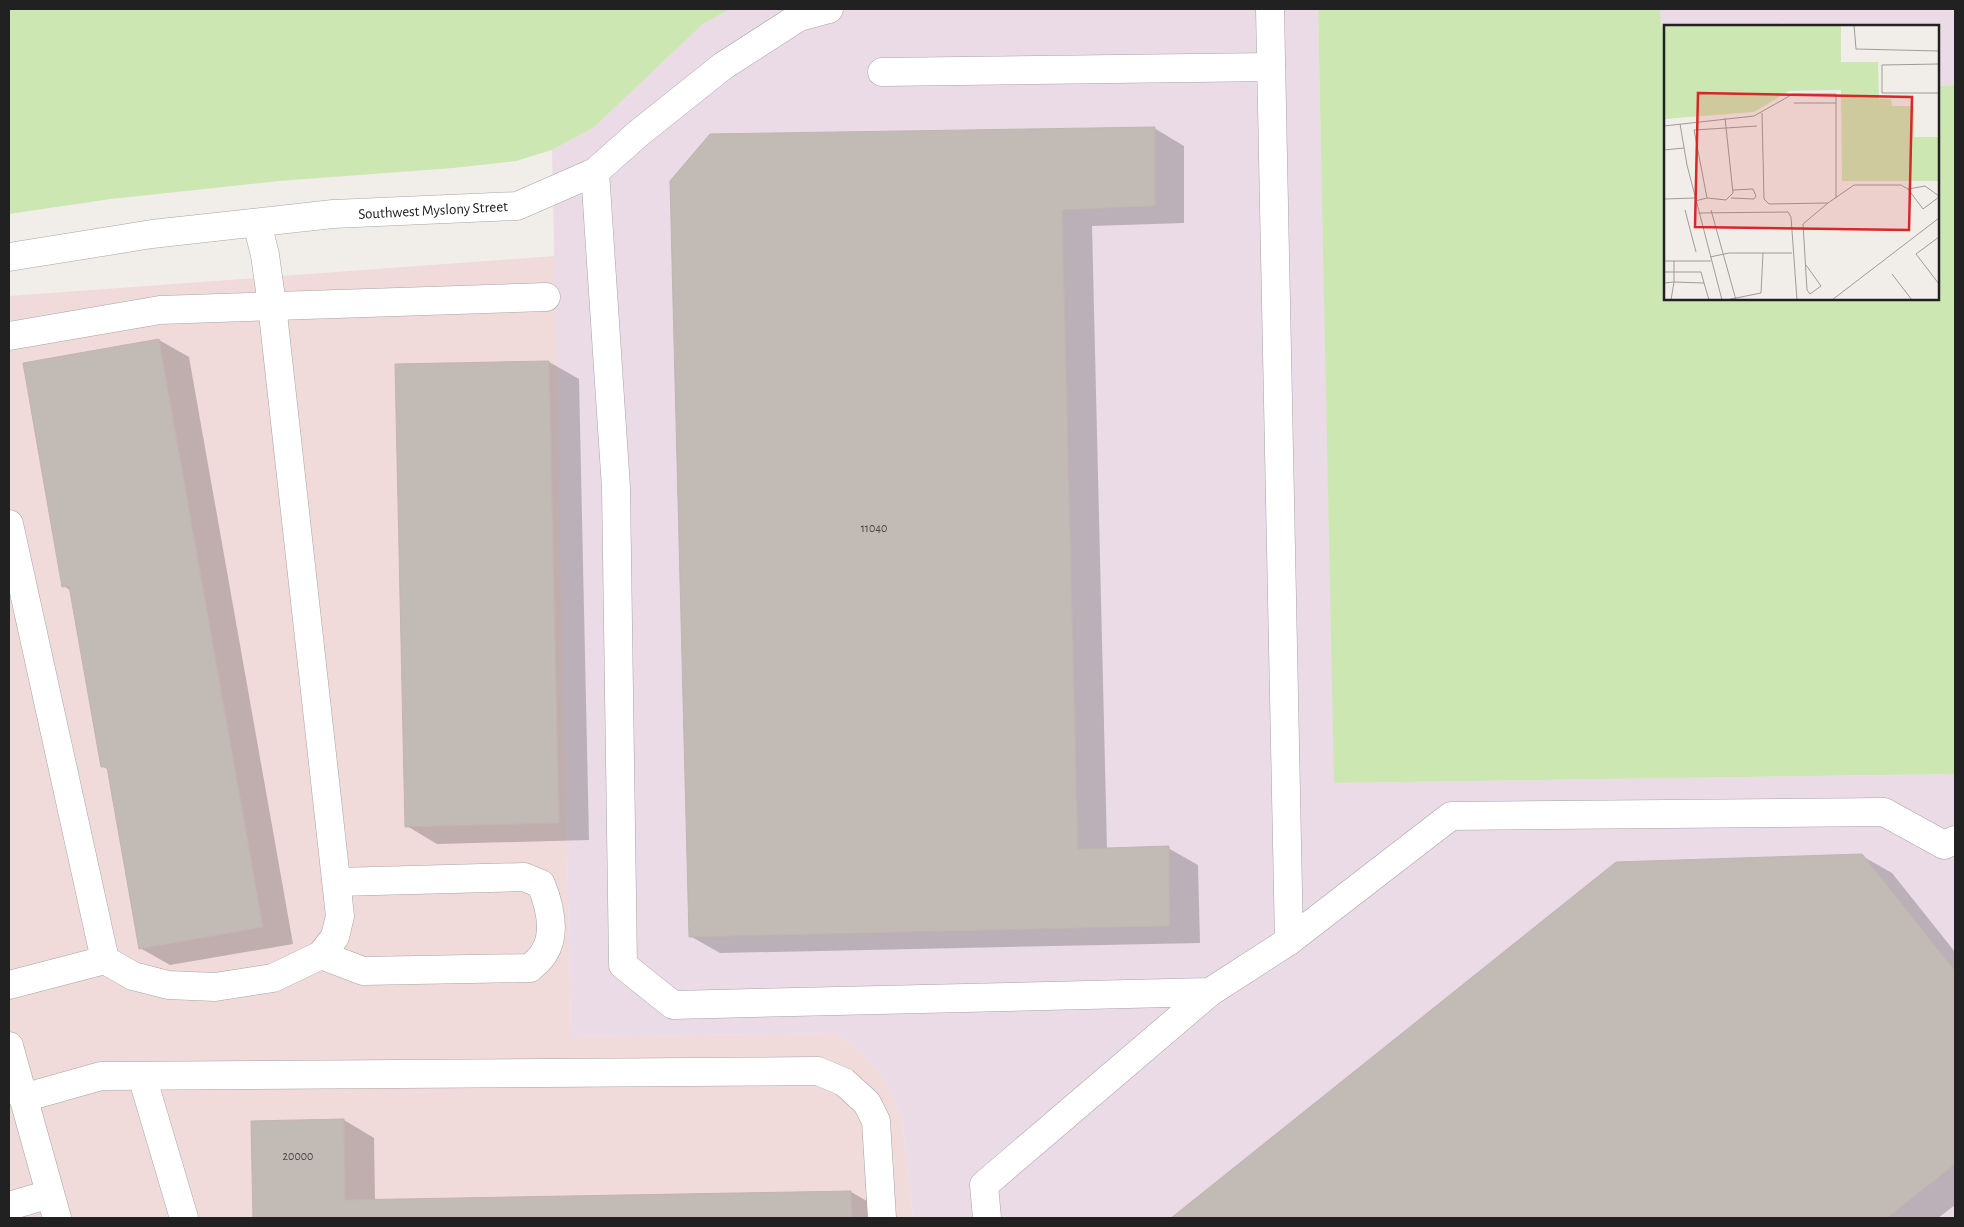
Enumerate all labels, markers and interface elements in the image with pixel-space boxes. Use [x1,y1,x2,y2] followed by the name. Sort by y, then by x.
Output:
[1664,25,1939,300] inset map
[358,199,508,222] street label: Southwest Myslony Street
[861,522,887,534] house number: 11040
[283,1150,313,1162] house number: 20000

